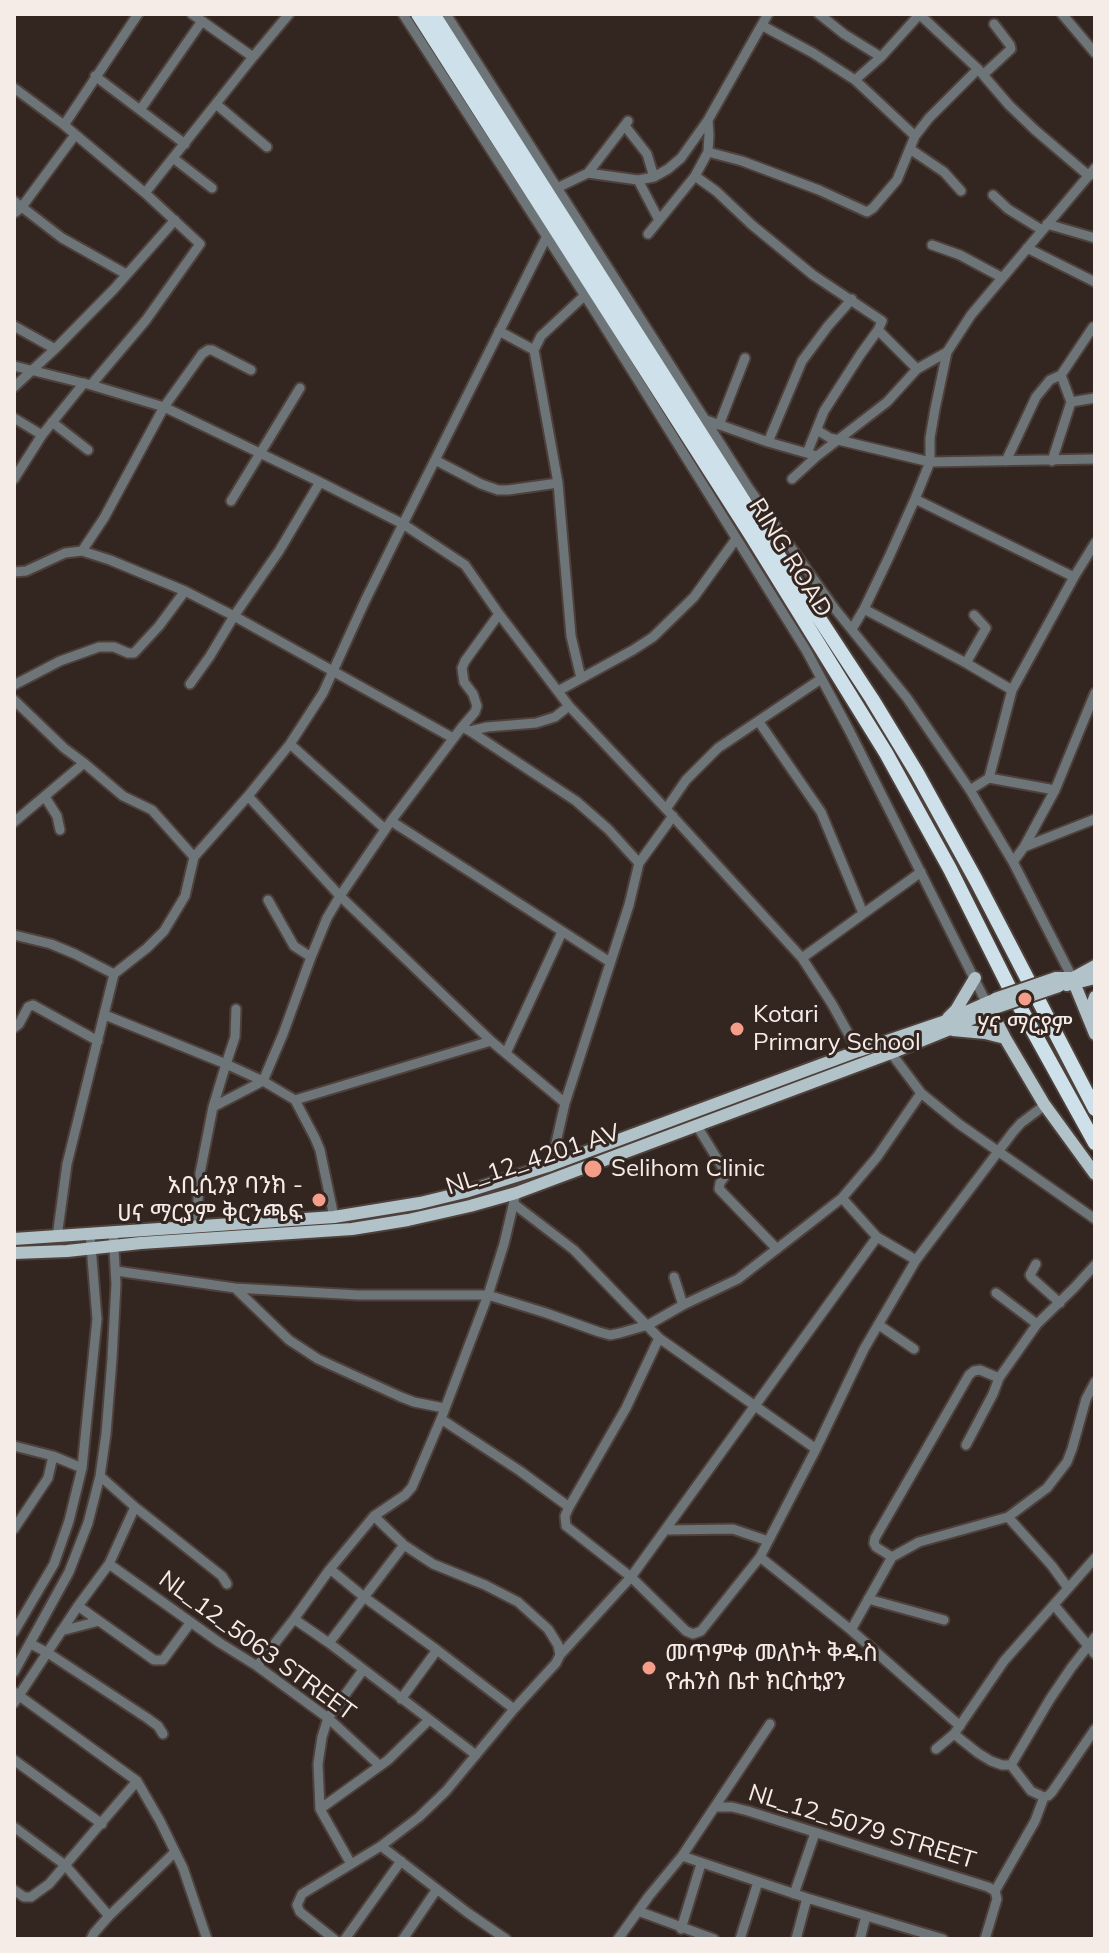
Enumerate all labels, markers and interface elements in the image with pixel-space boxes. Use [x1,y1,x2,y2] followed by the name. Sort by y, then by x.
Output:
[742,493,838,623] street label: RING ROAD
[1016,990,1034,1008] marker: ሃና ማርያም
[753,1001,921,1057] place label: Kotari Primary School
[977,1012,1073,1040] place label: ሃና ማርያም
[728,1020,746,1038] marker: Kotari Primary School
[442,1118,624,1202] street label: NL_12_4201 AV
[611,1155,765,1183] place label: Selihom Clinic
[582,1158,604,1180] marker: Selihom Clinic
[117,1172,303,1228] place label: አቢሲንያ ባንክ - ሀና ማርያም ቅርንጫፍ
[310,1191,328,1209] marker: አቢሲንያ ባንክ - ሀና ማርያም ቅርንጫፍ
[153,1565,361,1727] street label: NL_12_5063 STREET
[665,1640,878,1696] place label: መጥምቀ መለኮት ቅዱስ ዮሐንስ ቤተ ክርስቲያን
[640,1659,658,1677] marker: መጥምቀ መለኮት ቅዱስ ዮሐንስ ቤተ ክርስቲያን
[745,1779,979,1875] street label: NL_12_5079 STREET

